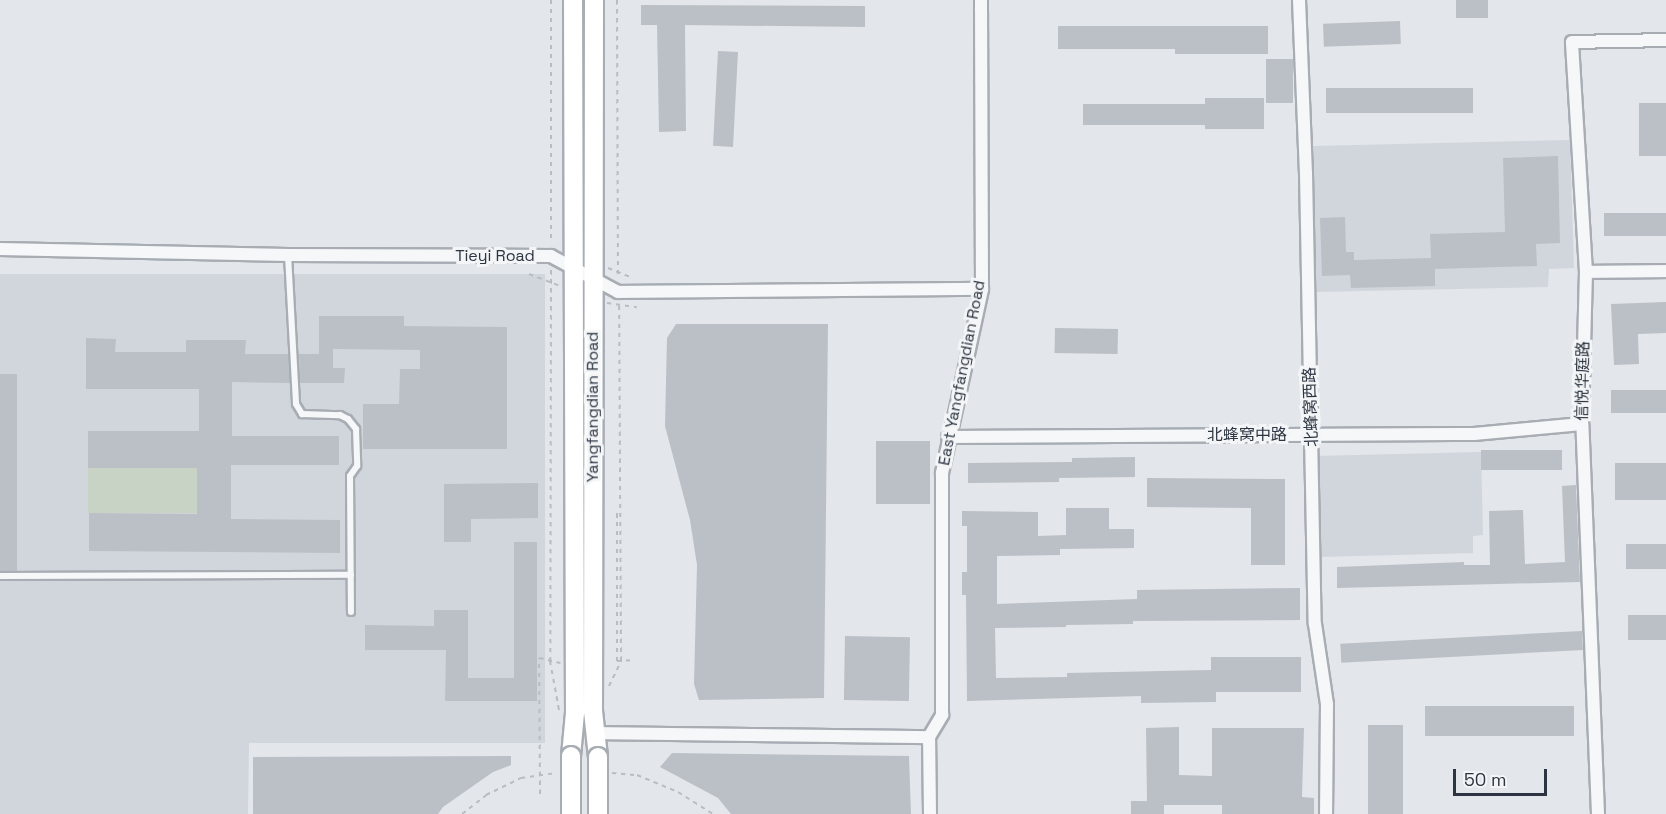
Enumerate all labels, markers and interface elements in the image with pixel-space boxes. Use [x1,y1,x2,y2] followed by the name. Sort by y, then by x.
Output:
[455,246,535,266] street label: Tieyi Road
[935,279,989,467] street label: East Yangfangdian Road
[583,332,603,482] street label: Yangfangdian Road
[1573,341,1593,421] street label: 信悦华庭路
[1300,367,1322,447] street label: 北蜂窝西路
[1207,425,1287,445] street label: 北蜂窝中路
[1456,757,1550,795] scale bar
[1464,768,1506,791] text: 50 m

